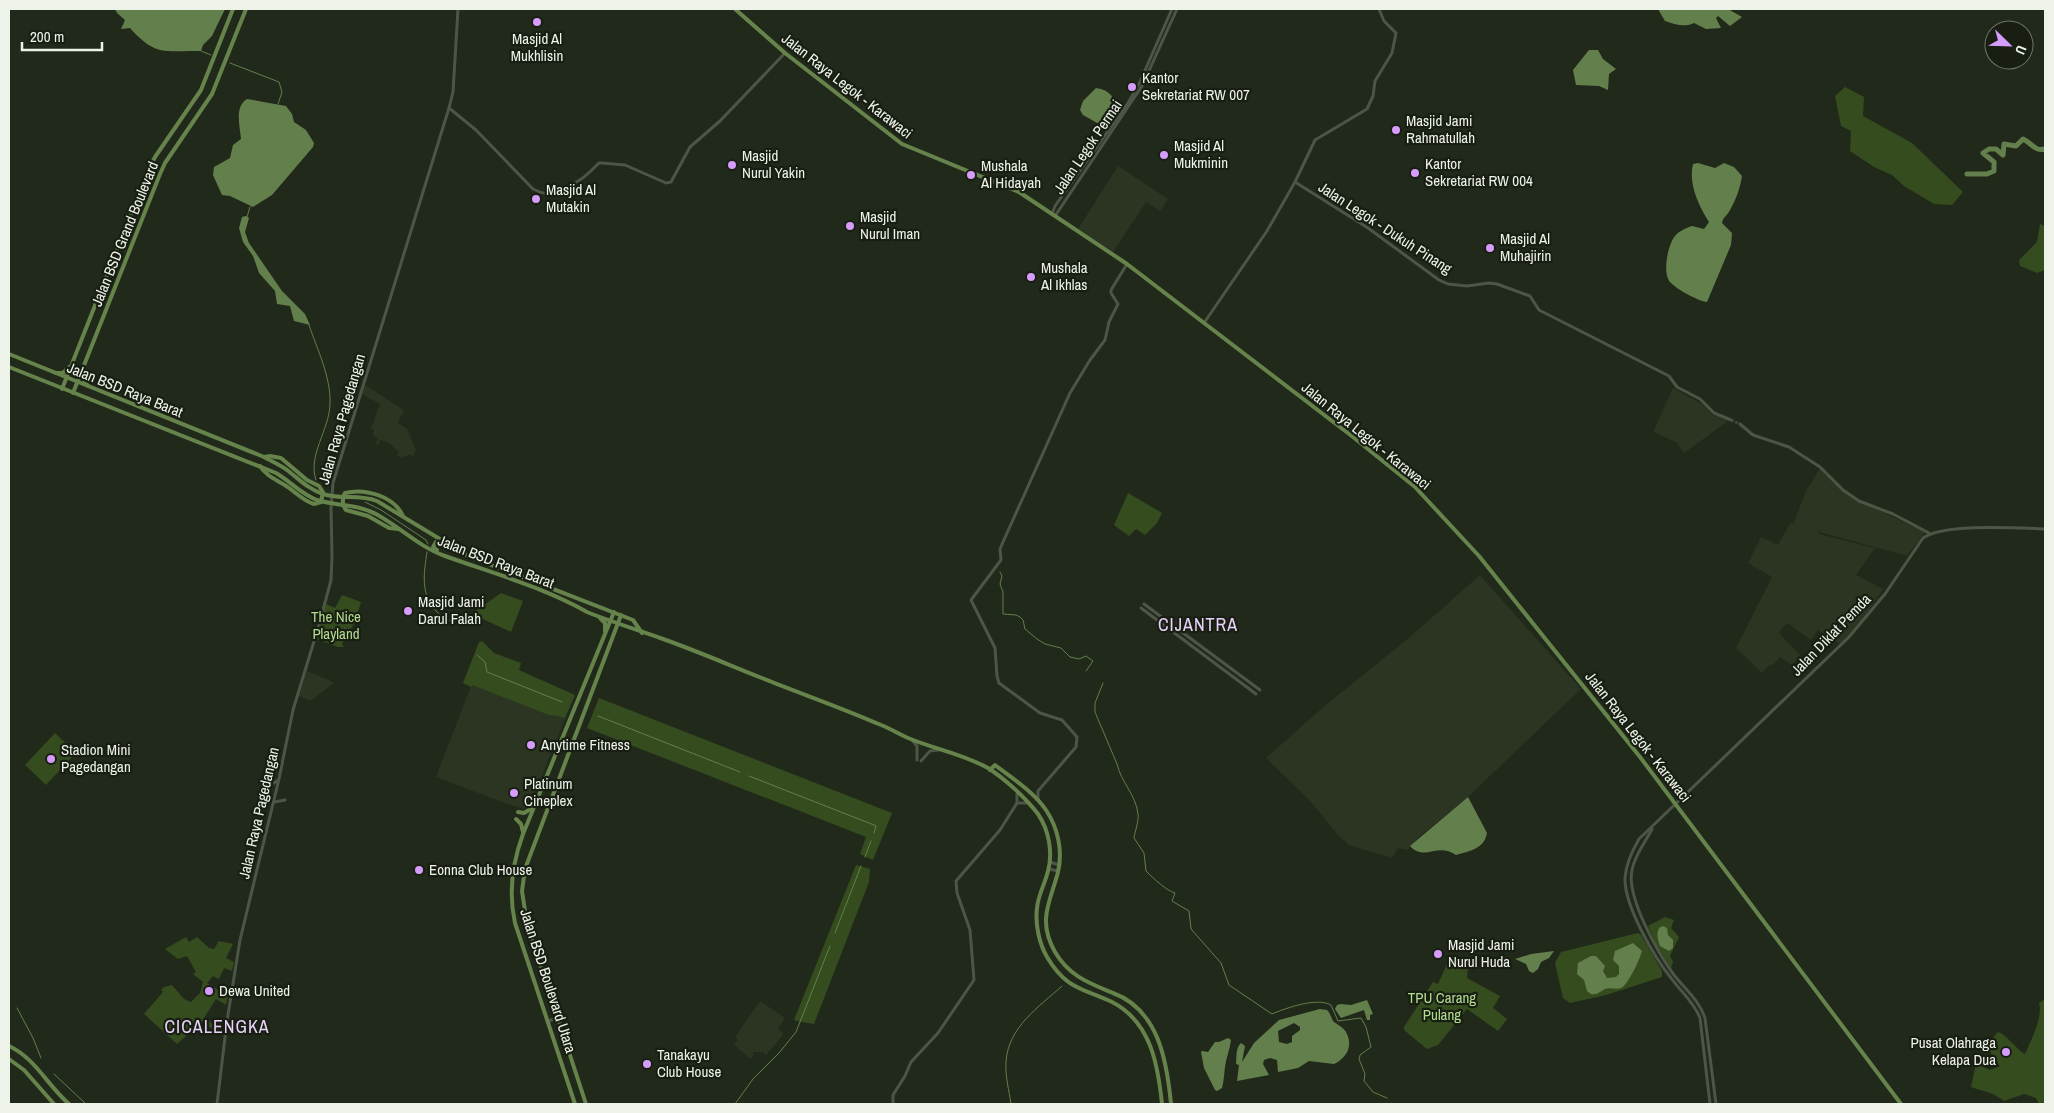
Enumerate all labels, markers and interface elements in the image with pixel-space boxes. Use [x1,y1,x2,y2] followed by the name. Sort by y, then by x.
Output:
[531,16,543,28] marker: Masjid Al Mukhlisin
[22,20,102,52] scale bar
[1984,20,2034,70] north arrow
[30,26,64,47] text: 200 m
[511,28,563,66] place label: Masjid Al Mukhlisin
[778,28,917,143] street label: Jalan Raya Legok - Karawaci
[2011,43,2031,57] text: U
[1142,67,1250,105] place label: Kantor Sekretariat RW 007
[1126,81,1138,93] marker: Kantor Sekretariat RW 007
[1048,95,1127,198] street label: Jalan Legok Permai
[1406,110,1475,148] place label: Masjid Jami Rahmatullah
[1390,124,1402,136] marker: Masjid Jami Rahmatullah
[1174,135,1228,173] place label: Masjid Al Mukminin
[742,145,805,183] place label: Masjid Nurul Yakin
[1158,149,1170,161] marker: Masjid Al Mukminin
[1425,153,1533,191] place label: Kantor Sekretariat RW 004
[980,155,1041,193] place label: Mushala Al Hidayah
[86,158,163,309] street label: Jalan BSD Grand Boulevard
[726,159,738,171] marker: Masjid Nurul Yakin
[1409,167,1421,179] marker: Kantor Sekretariat RW 004
[965,169,977,181] marker: Mushala Al Hidayah
[1314,177,1456,279] street label: Jalan Legok - Dukuh Pinang
[546,179,596,217] place label: Masjid Al Mutakin
[530,193,542,205] marker: Masjid Al Mutakin
[860,206,920,244] place label: Masjid Nurul Iman
[844,220,856,232] marker: Masjid Nurul Iman
[1500,228,1551,266] place label: Masjid Al Muhajirin
[1484,242,1496,254] marker: Masjid Al Muhajirin
[1040,257,1088,295] place label: Mushala Al Ikhlas
[1025,271,1037,283] marker: Mushala Al Ikhlas
[313,351,370,487] street label: Jalan Raya Pagedangan
[64,357,187,423] street label: Jalan BSD Raya Barat
[1297,377,1435,494] street label: Jalan Raya Legok - Karawaci
[435,530,558,594] street label: Jalan BSD Raya Barat
[1786,589,1875,680] street label: Jalan Diklat Pemda
[418,591,484,629] place label: Masjid Jami Darul Falah
[402,605,414,617] marker: Masjid Jami Darul Falah
[311,606,361,644] park label: The Nice Playland
[1158,612,1238,637] district label: CIJANTRA
[1581,667,1696,806] street label: Jalan Raya Legok - Karawaci
[540,734,630,755] place label: Anytime Fitness
[61,739,131,777] place label: Stadion Mini Pagedangan
[525,739,537,751] marker: Anytime Fitness
[233,745,284,881] street label: Jalan Raya Pagedangan
[45,753,57,765] marker: Stadion Mini Pagedangan
[524,773,573,811] place label: Platinum Cineplex
[508,787,520,799] marker: Platinum Cineplex
[429,859,532,880] place label: Eonna Club House
[413,864,425,876] marker: Eonna Club House
[515,906,582,1056] street label: Jalan BSD Boulevard Utara
[1448,934,1514,972] place label: Masjid Jami Nurul Huda
[1432,948,1444,960] marker: Masjid Jami Nurul Huda
[219,980,290,1001] place label: Dewa United
[203,985,215,997] marker: Dewa United
[1408,987,1476,1025] park label: TPU Carang Pulang
[164,1014,270,1039] district label: CICALENGKA
[1911,1032,1996,1070] place label: Pusat Olahraga Kelapa Dua
[657,1044,721,1082] place label: Tanakayu Club House
[2000,1046,2012,1058] marker: Pusat Olahraga Kelapa Dua
[641,1058,653,1070] marker: Tanakayu Club House

